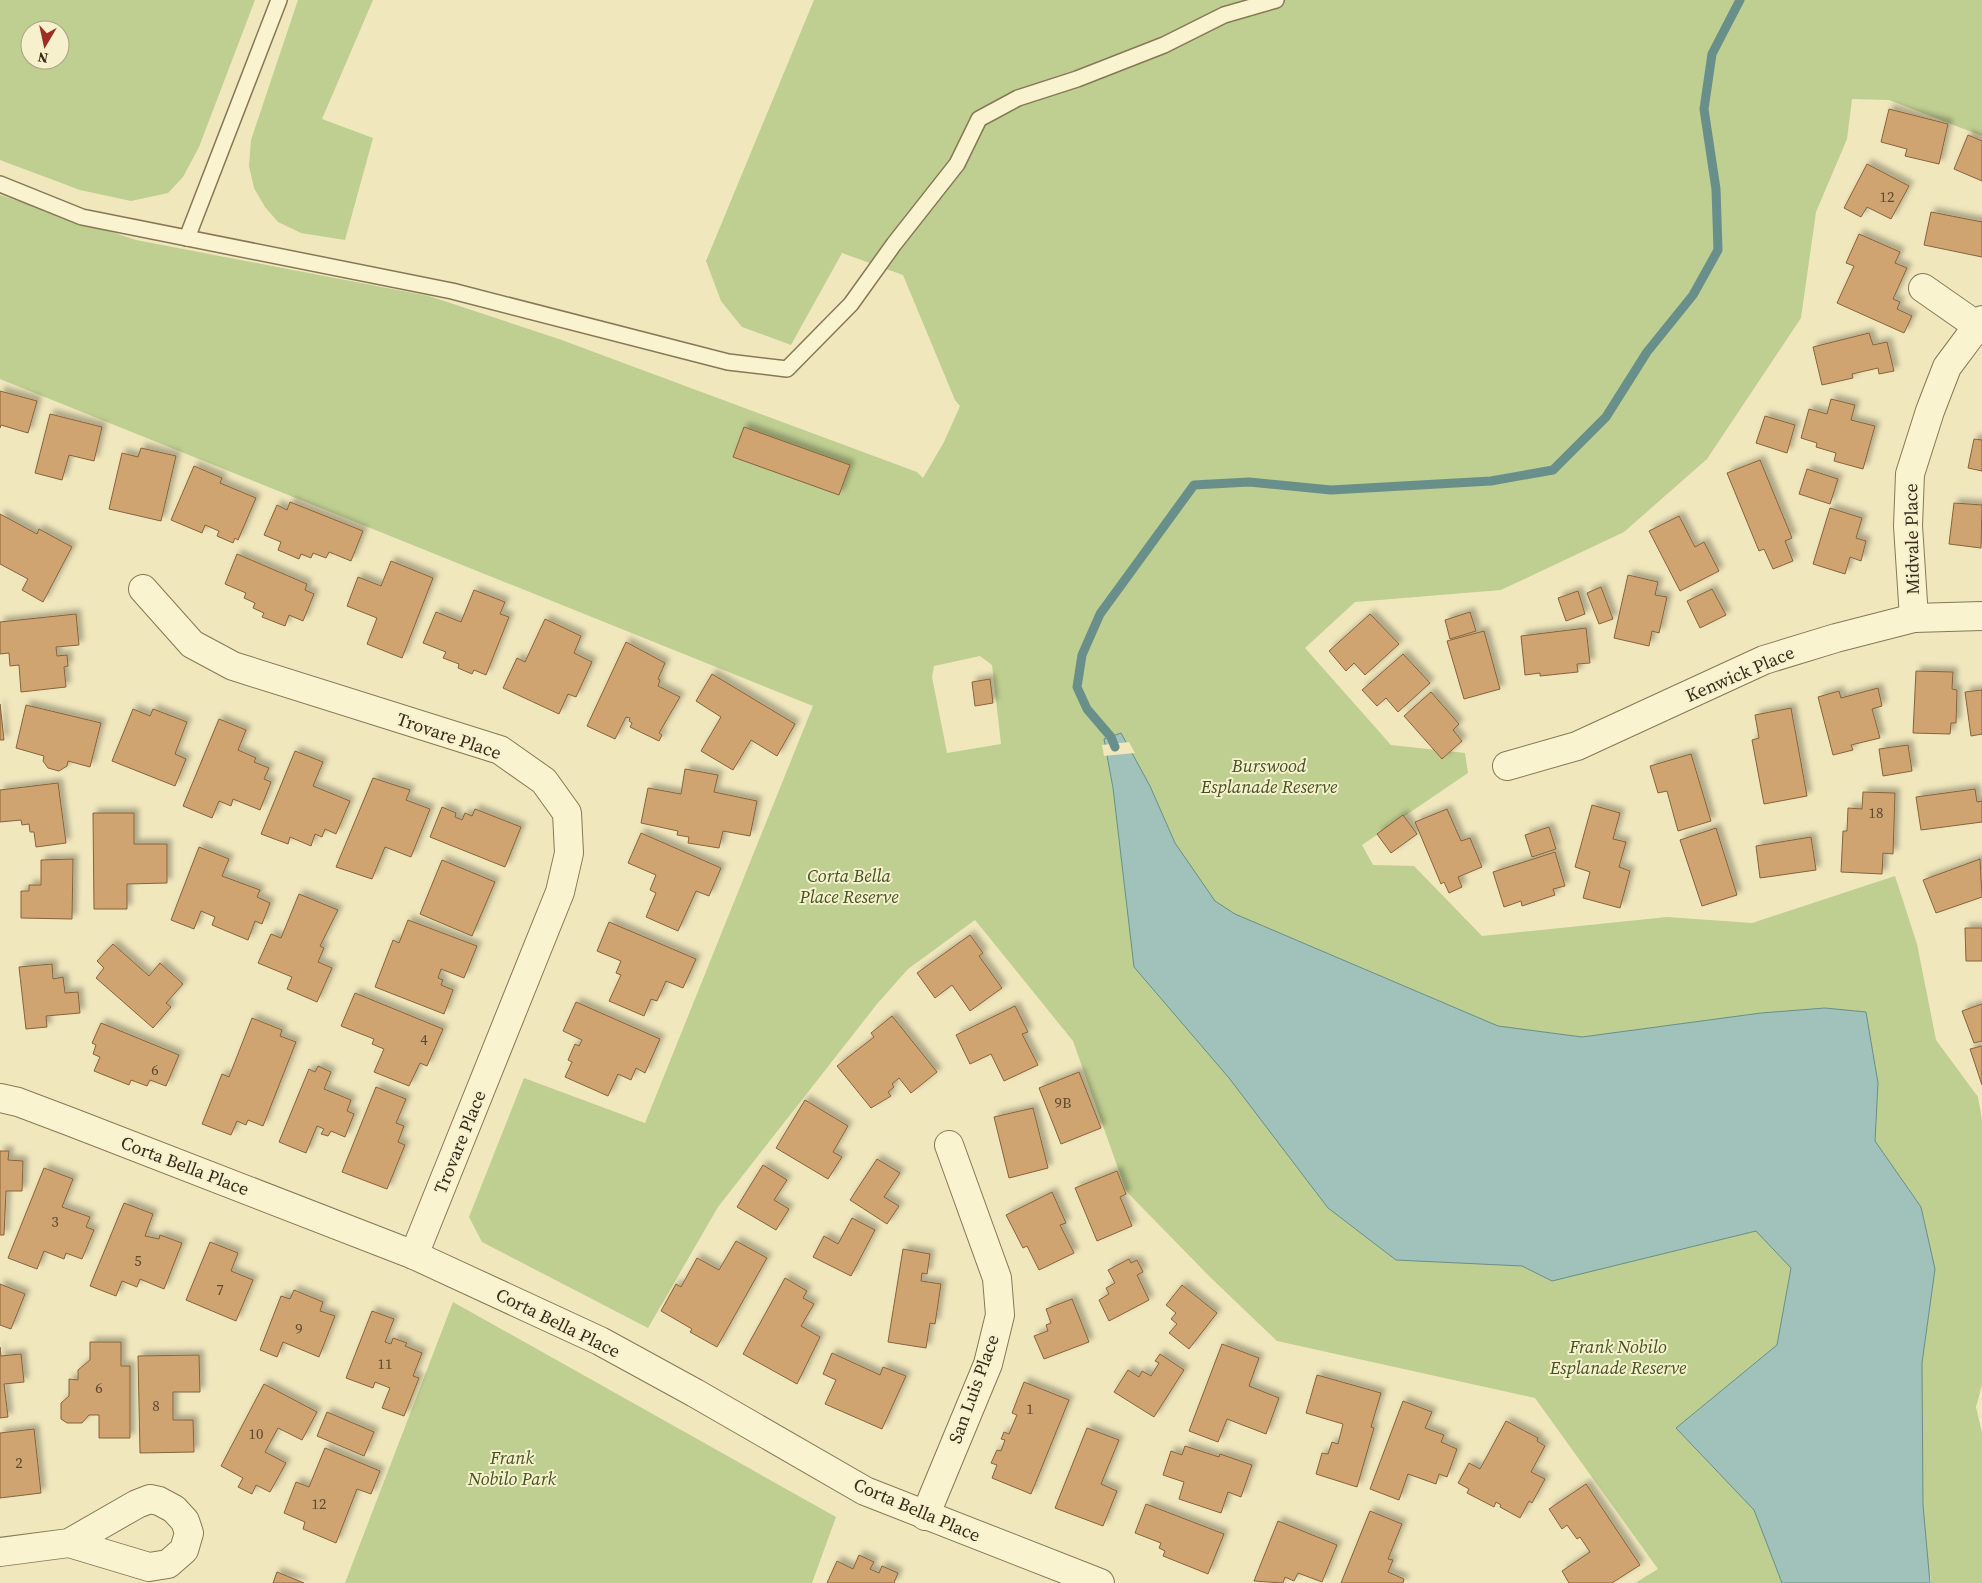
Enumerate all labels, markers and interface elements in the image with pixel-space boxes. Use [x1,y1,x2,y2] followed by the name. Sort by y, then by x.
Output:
[20,20,70,70] north arrow
[36,47,50,69] text: N
[1879,186,1895,207] house number: 12
[1898,483,1925,595] street label: Midvale Place
[1682,639,1798,708] street label: Kenwick Place
[393,706,505,765] street label: Trovare Place
[1200,753,1338,799] park label: Burswood Esplanade Reserve
[1868,802,1884,823] house number: 18
[799,863,899,909] park label: Corta Bella Place Reserve
[420,1029,428,1050] house number: 4
[151,1059,159,1080] house number: 6
[427,1086,492,1197] street label: Trovare Place
[1055,1092,1071,1113] house number: 9B
[117,1130,253,1201] street label: Corta Bella Place
[51,1211,59,1232] house number: 3
[134,1250,142,1271] house number: 5
[216,1279,224,1300] house number: 7
[492,1282,625,1363] street label: Corta Bella Place
[295,1318,303,1339] house number: 9
[942,1331,1005,1447] street label: San Luis Place
[1549,1334,1687,1380] park label: Frank Nobilo Esplanade Reserve
[377,1353,393,1374] house number: 11
[95,1377,103,1398] house number: 6
[152,1395,160,1416] house number: 8
[1026,1398,1034,1419] house number: 1
[248,1423,264,1444] house number: 10
[467,1445,557,1491] park label: Frank Nobilo Park
[15,1452,23,1473] house number: 2
[850,1472,984,1548] street label: Corta Bella Place
[311,1493,327,1514] house number: 12

